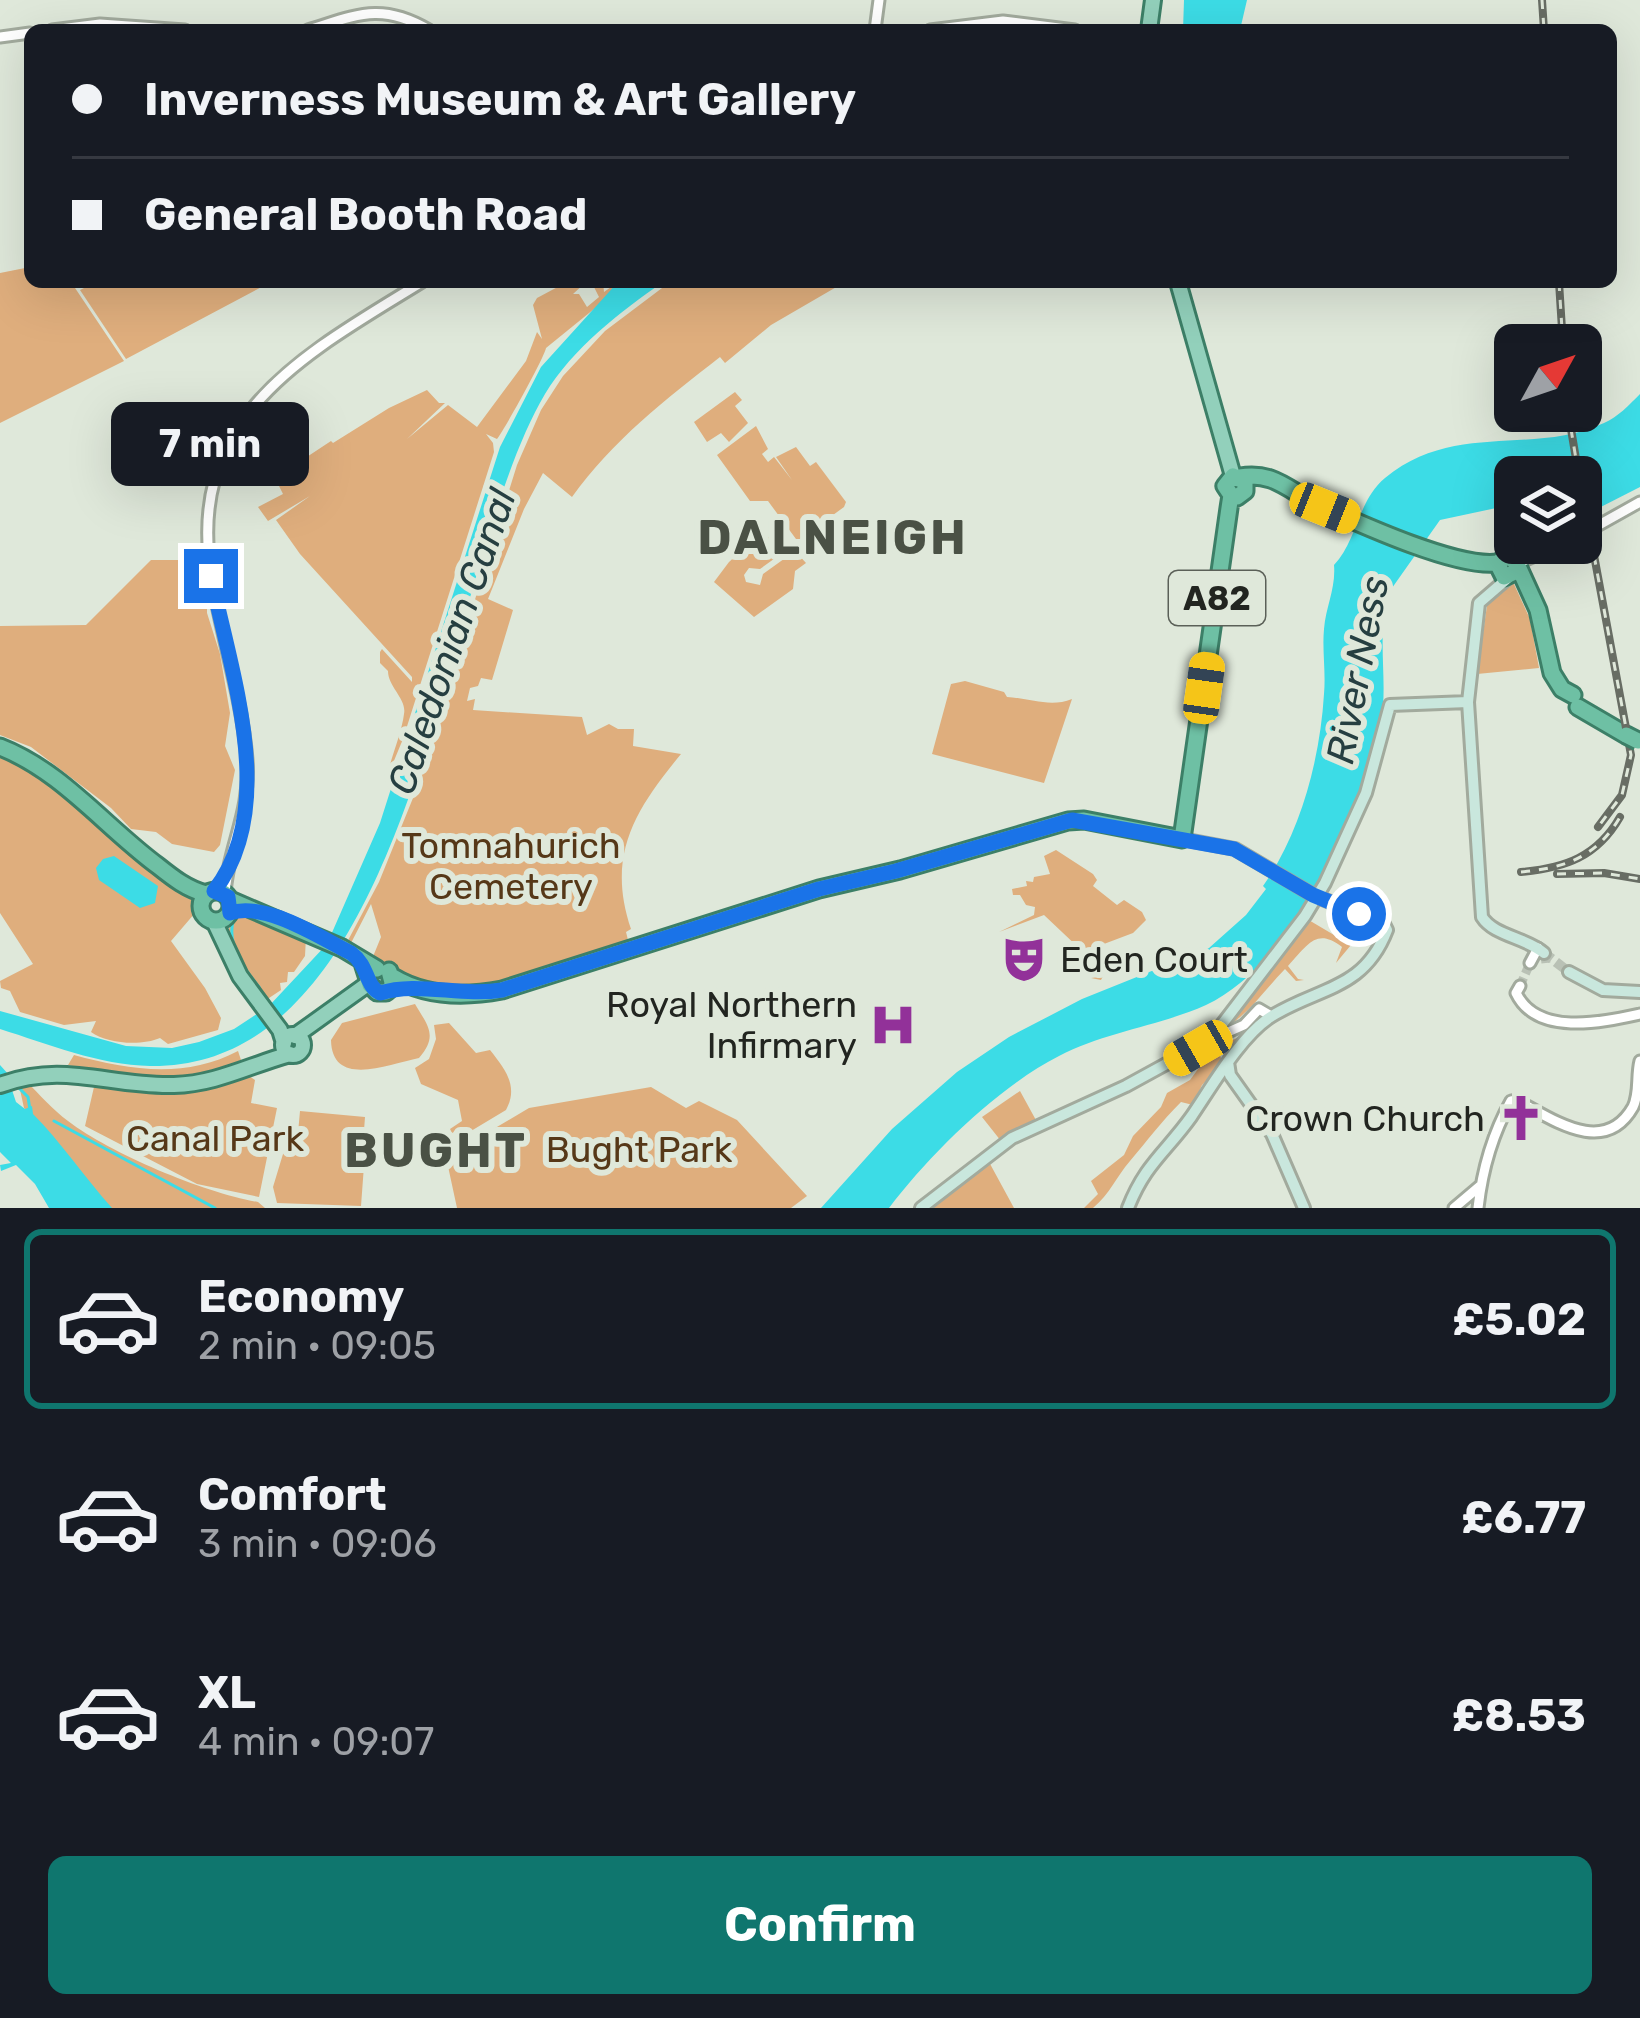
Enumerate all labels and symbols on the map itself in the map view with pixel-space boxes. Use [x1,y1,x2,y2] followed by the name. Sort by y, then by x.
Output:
[1494,324,1602,432] north arrow
[112,402,310,486] callout: 7 min
[1285,478,1365,538] car
[378,482,526,800] water label: Caledonian Canal
[697,509,969,566] district label: DALNEIGH
[184,549,238,603] route end
[1169,571,1265,625] road number: A82
[1317,572,1399,768] water label: River Ness
[1181,650,1227,726] car
[401,824,621,908] park label: Tomnahurich Cemetery
[1332,887,1386,941] route start
[999,934,1049,984] theatre icon: Eden Court
[1060,938,1248,981] place label: Eden Court
[606,983,857,1067] place label: Royal Northern Infirmary
[868,1000,918,1050] hospital icon: Royal Northern Infirmary
[1158,1014,1238,1082] car
[1496,1093,1546,1143] church icon: Crown Church
[1245,1097,1485,1140] place label: Crown Church
[126,1117,304,1160] park label: Canal Park
[344,1122,528,1179] district label: BUGHT
[546,1128,733,1171] park label: Bught Park

